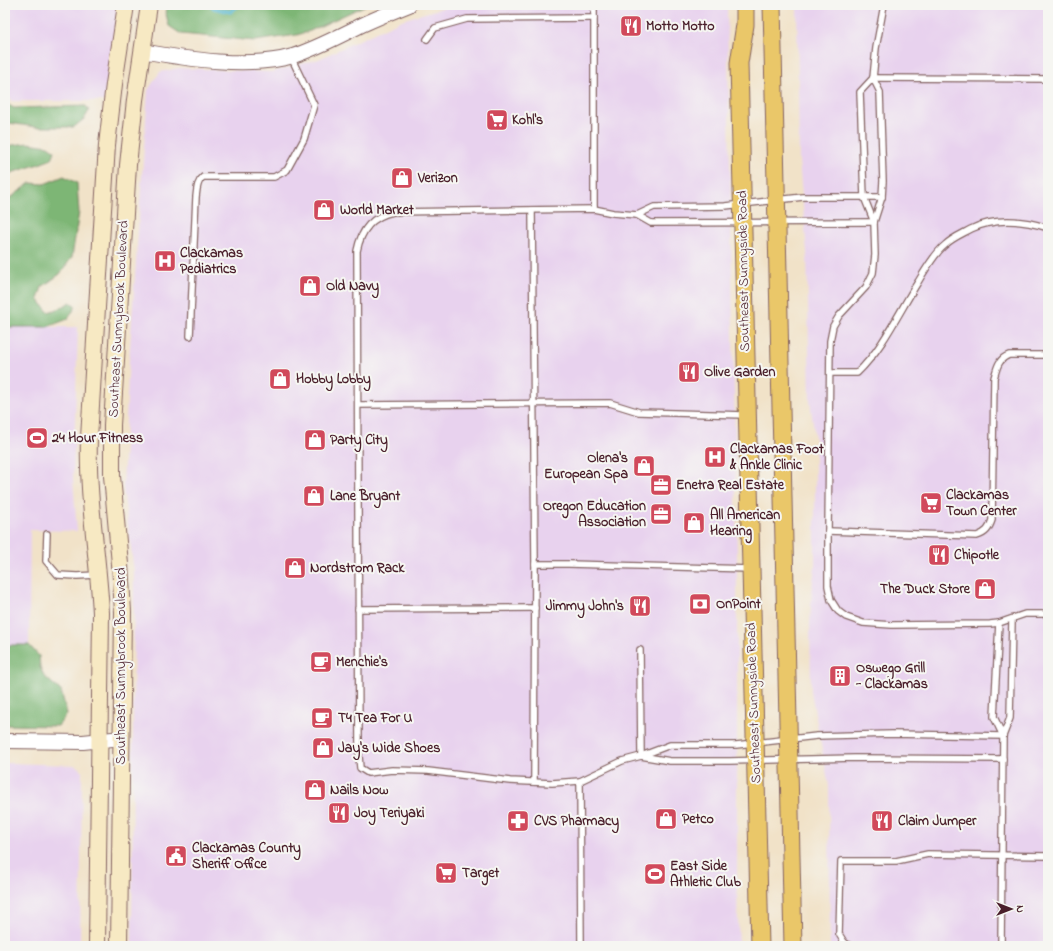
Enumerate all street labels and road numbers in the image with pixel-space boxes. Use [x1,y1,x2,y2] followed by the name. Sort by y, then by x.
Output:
[732,190,757,352] street label: Southeast Sunnyside Road
[103,220,136,418] street label: Southeast Sunnybrook Boulevard
[111,567,133,765] street label: Southeast Sunnybrook Boulevard
[741,622,768,784] street label: Southeast Sunnyside Road

